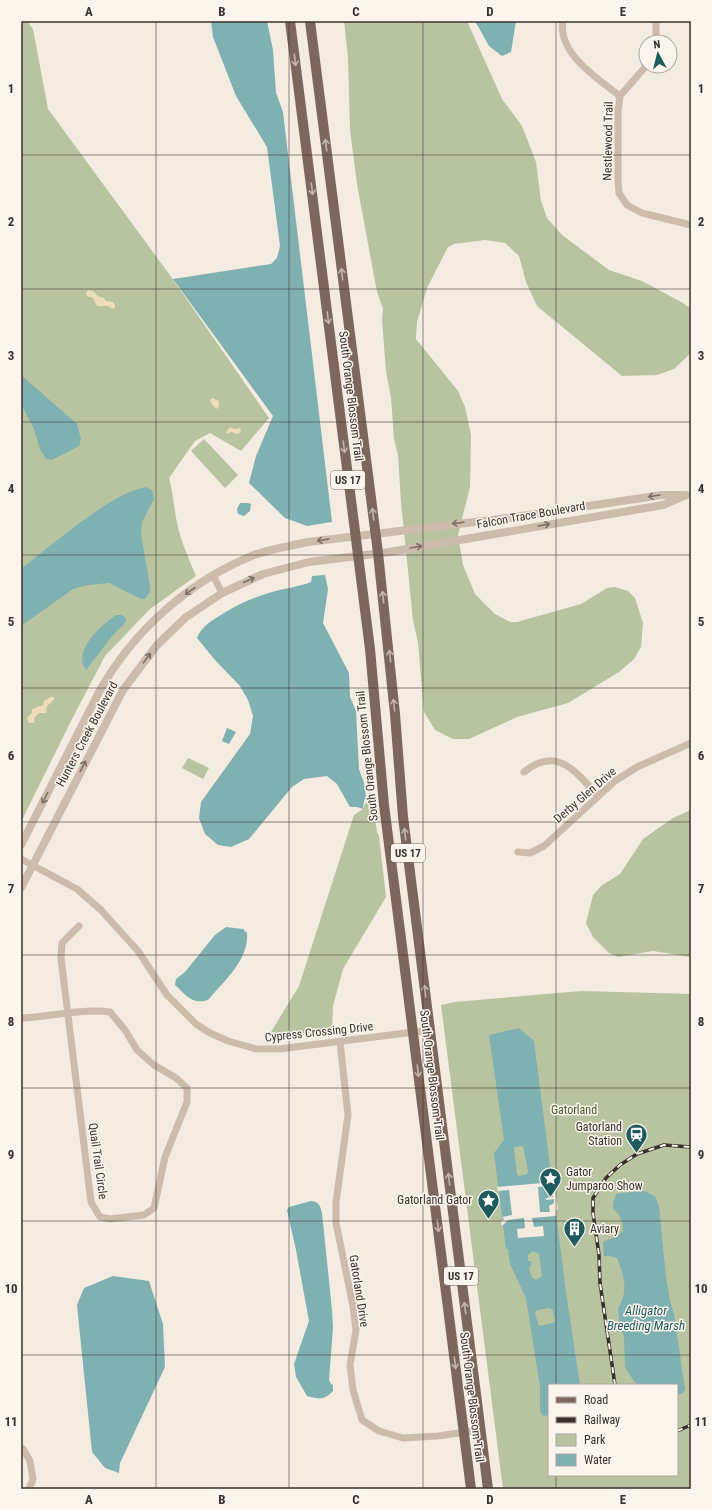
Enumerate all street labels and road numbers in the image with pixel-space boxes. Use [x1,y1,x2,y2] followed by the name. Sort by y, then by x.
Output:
[600,101,616,181] street label: Nestlewood Trail
[336,330,366,462] street label: South Orange Blossom Trail
[331,471,365,489] road number: US 17
[476,499,586,531] street label: Falcon Trace Boulevard
[53,679,121,789] street label: Hunters Creek Boulevard
[353,690,381,822] street label: South Orange Blossom Trail
[551,764,619,826] street label: Derby Glen Drive
[391,844,425,862] road number: US 17
[417,1009,447,1141] street label: South Orange Blossom Trail
[264,1019,374,1045] street label: Cypress Crossing Drive
[86,1122,110,1200] street label: Quail Trail Circle
[346,1254,372,1328] street label: Gatorland Drive
[444,1267,478,1285] road number: US 17
[457,1331,487,1463] street label: South Orange Blossom Trail

